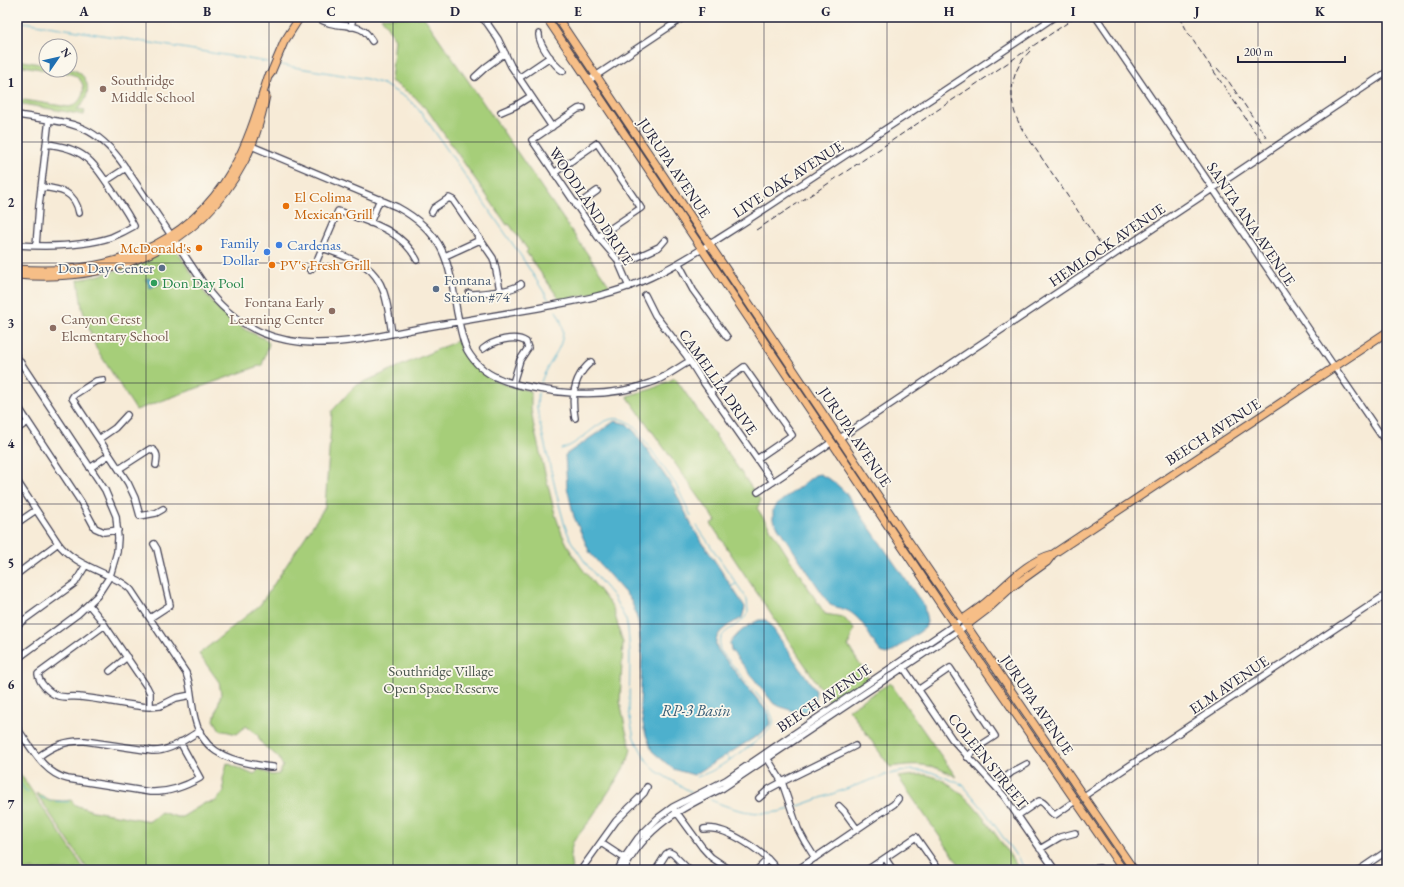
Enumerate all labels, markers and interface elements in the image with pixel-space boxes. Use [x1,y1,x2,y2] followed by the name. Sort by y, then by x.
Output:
[78,3,89,20] text: A
[203,3,211,20] text: B
[326,3,336,20] text: C
[450,3,460,20] text: D
[574,3,582,20] text: E
[698,3,706,20] text: F
[821,3,831,20] text: G
[944,3,955,20] text: H
[1071,3,1076,20] text: I
[1193,3,1200,20] text: J
[1315,3,1326,20] text: K
[38,38,78,78] north arrow
[1238,38,1345,64] scale bar
[1244,44,1274,60] text: 200 m
[58,45,75,60] text: N
[111,70,195,106] place label: Southridge Middle School
[8,74,15,91] text: 1
[98,84,108,94] marker: Southridge Middle School
[633,112,715,222] street label: JURUPA AVENUE
[729,135,847,221] street label: LIVE OAK AVENUE
[545,143,638,269] street label: WOODLAND DRIVE
[1203,158,1300,290] street label: SANTA ANA AVENUE
[294,187,373,223] place label: El Colima Mexican Grill
[8,194,15,211] text: 2
[1045,198,1169,291] street label: HEMLOCK AVENUE
[281,201,291,211] marker: El Colima Mexican Grill
[220,233,259,269] place label: Family Dollar
[287,235,341,254] place label: Cardenas
[120,238,191,257] place label: McDonald's
[274,240,284,250] marker: Cardenas
[194,243,204,253] marker: McDonald's
[262,247,272,257] marker: Family Dollar
[280,255,371,274] place label: PV's Fresh Grill
[58,258,154,277] place label: Don Day Center
[267,260,277,270] marker: PV's Fresh Grill
[157,263,167,273] marker: Don Day Center
[444,270,511,306] place label: Fontana Station #74
[162,273,245,292] place label: Don Day Pool
[149,278,159,288] marker: Don Day Pool
[431,284,441,294] marker: Fontana Station #74
[229,292,324,328] place label: Fontana Early Learning Center
[327,306,337,316] marker: Fontana Early Learning Center
[61,309,169,345] place label: Canyon Crest Elementary School
[8,315,15,332] text: 3
[48,323,58,333] marker: Canyon Crest Elementary School
[675,325,762,439] street label: CAMELLIA DRIVE
[814,381,896,491] street label: JURUPA AVENUE
[1162,393,1264,469] street label: BEECH AVENUE
[8,435,15,452] text: 4
[8,555,14,572] text: 5
[996,649,1078,759] street label: JURUPA AVENUE
[1185,651,1273,718] street label: ELM AVENUE
[773,659,875,736] street label: BEECH AVENUE
[383,661,499,697] park label: Southridge Village Open Space Reserve
[8,676,15,693] text: 6
[661,700,731,721] water label: RP-3 Basin
[944,709,1033,813] street label: COLEEN STREET
[8,796,15,813] text: 7

